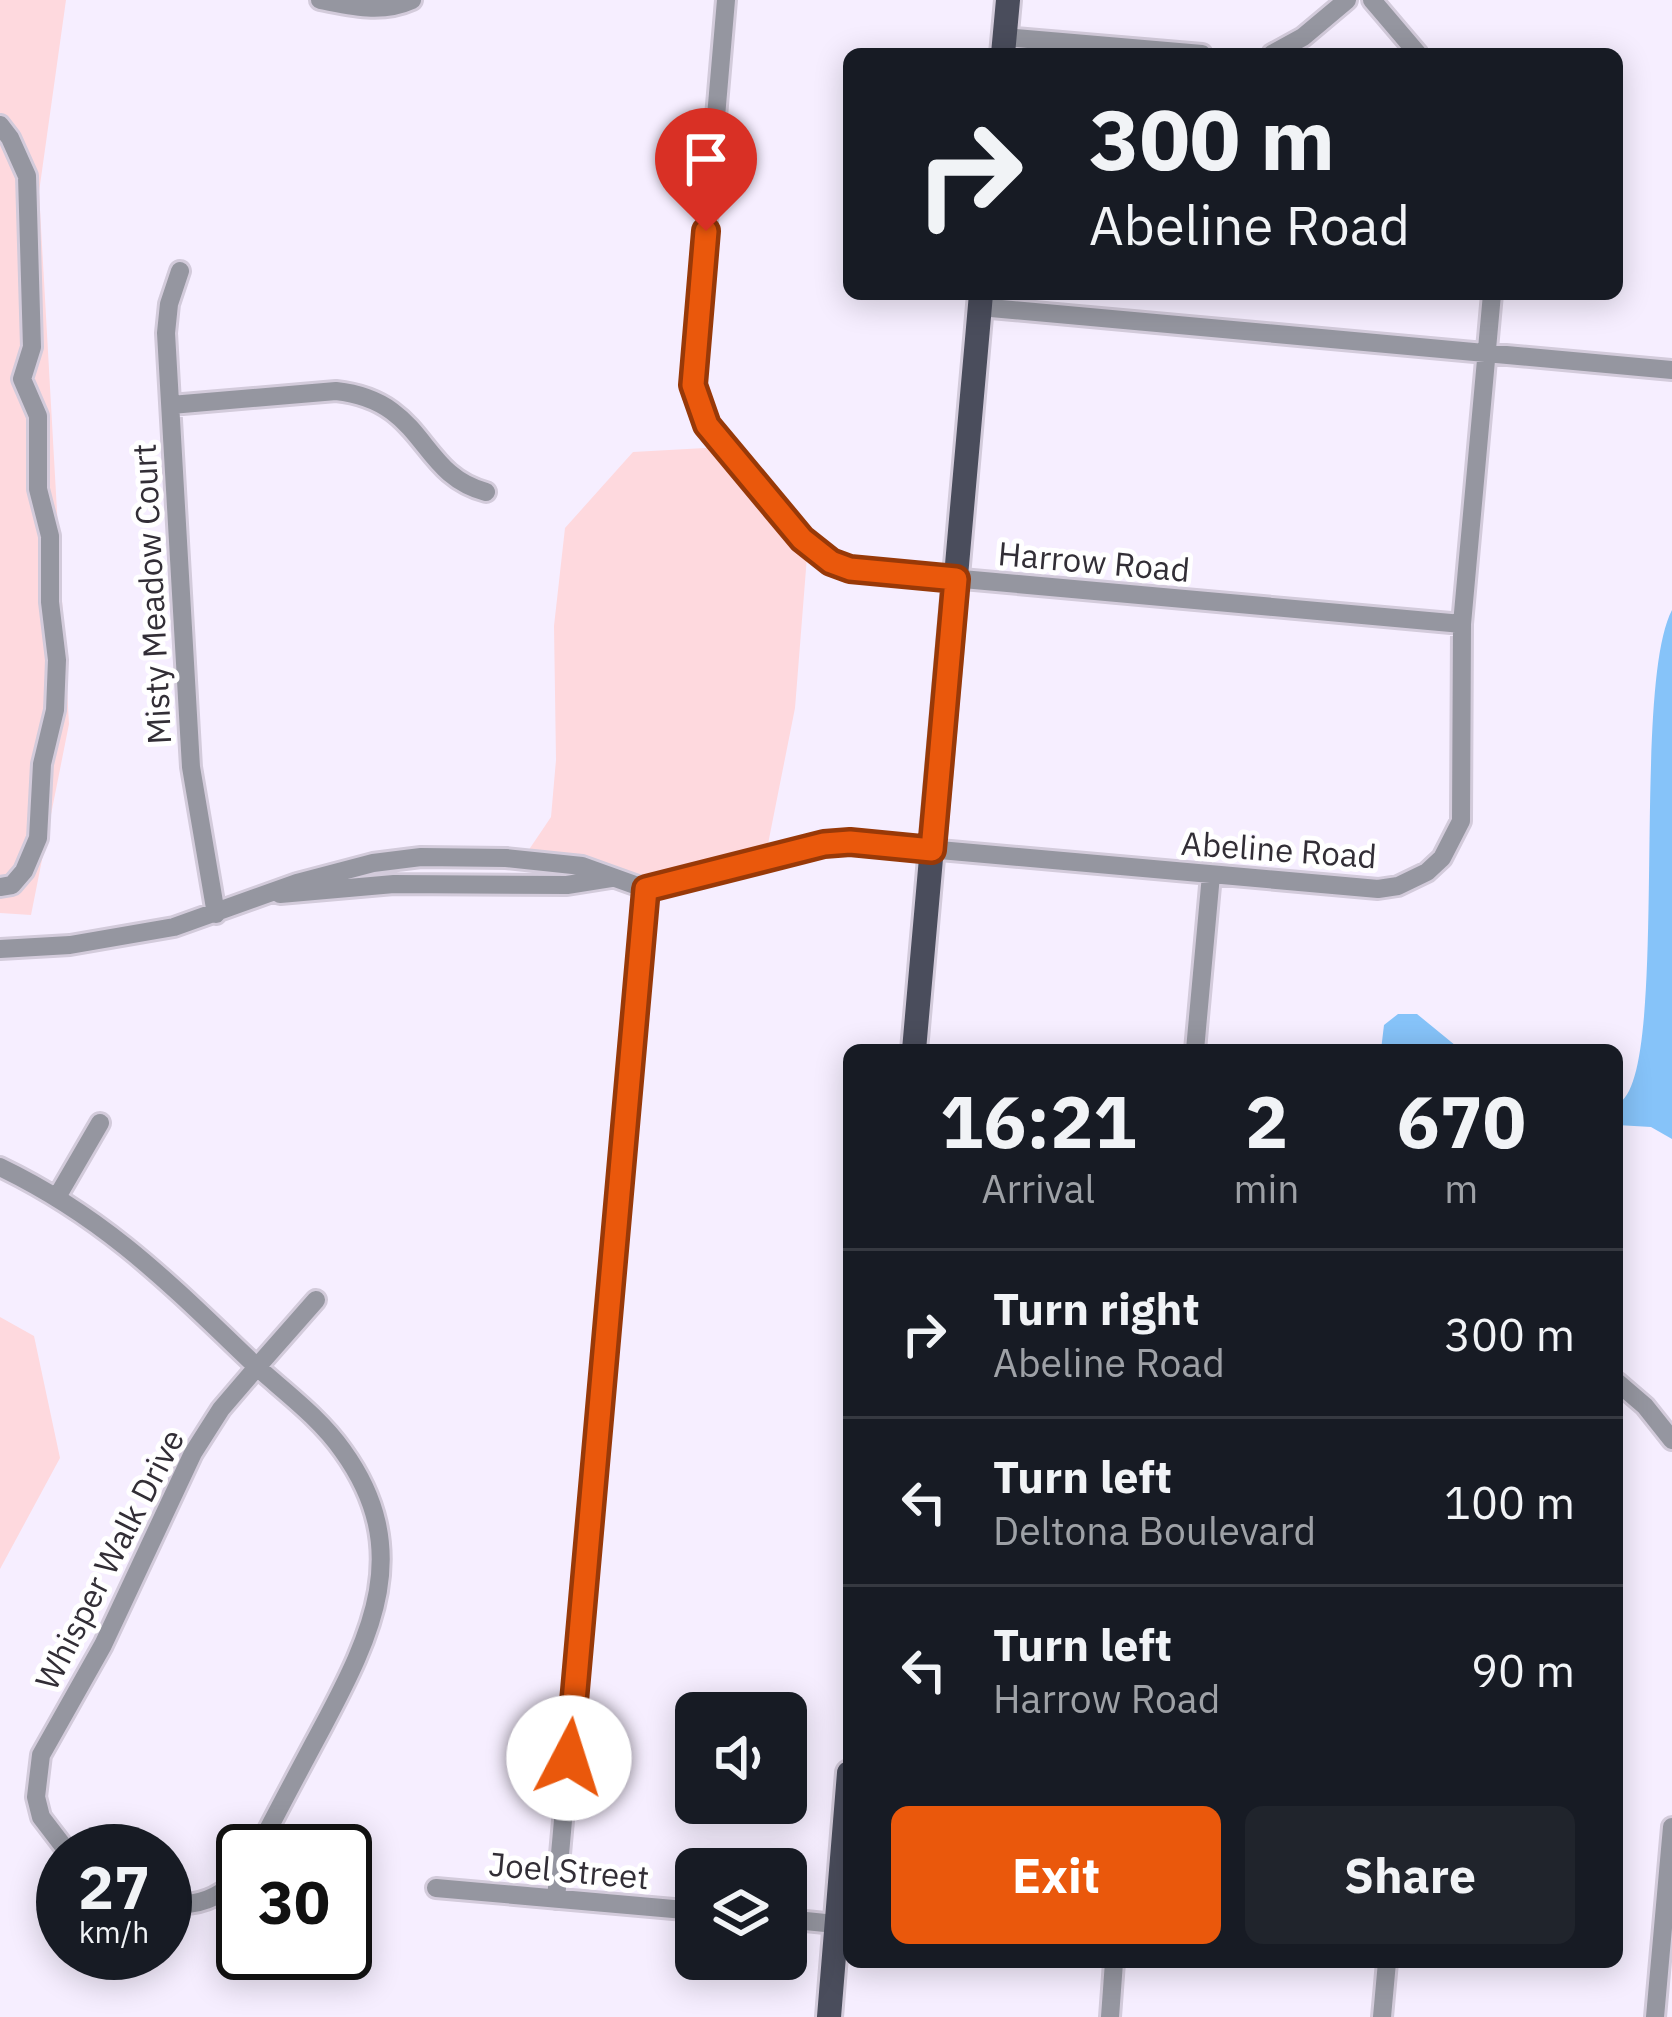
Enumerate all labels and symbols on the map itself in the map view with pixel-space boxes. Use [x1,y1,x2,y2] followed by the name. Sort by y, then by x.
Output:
[655,108,757,231] pin
[122,442,180,746] street label: Misty Meadow Court
[996,531,1192,591] street label: Harrow Road
[1180,821,1378,877] street label: Abeline Road
[25,1421,193,1697] street label: Whisper Walk Drive
[506,1695,632,1821] position arrow
[216,1824,372,1980] speed limit sign: 30
[487,1842,651,1898] street label: Joel Street

